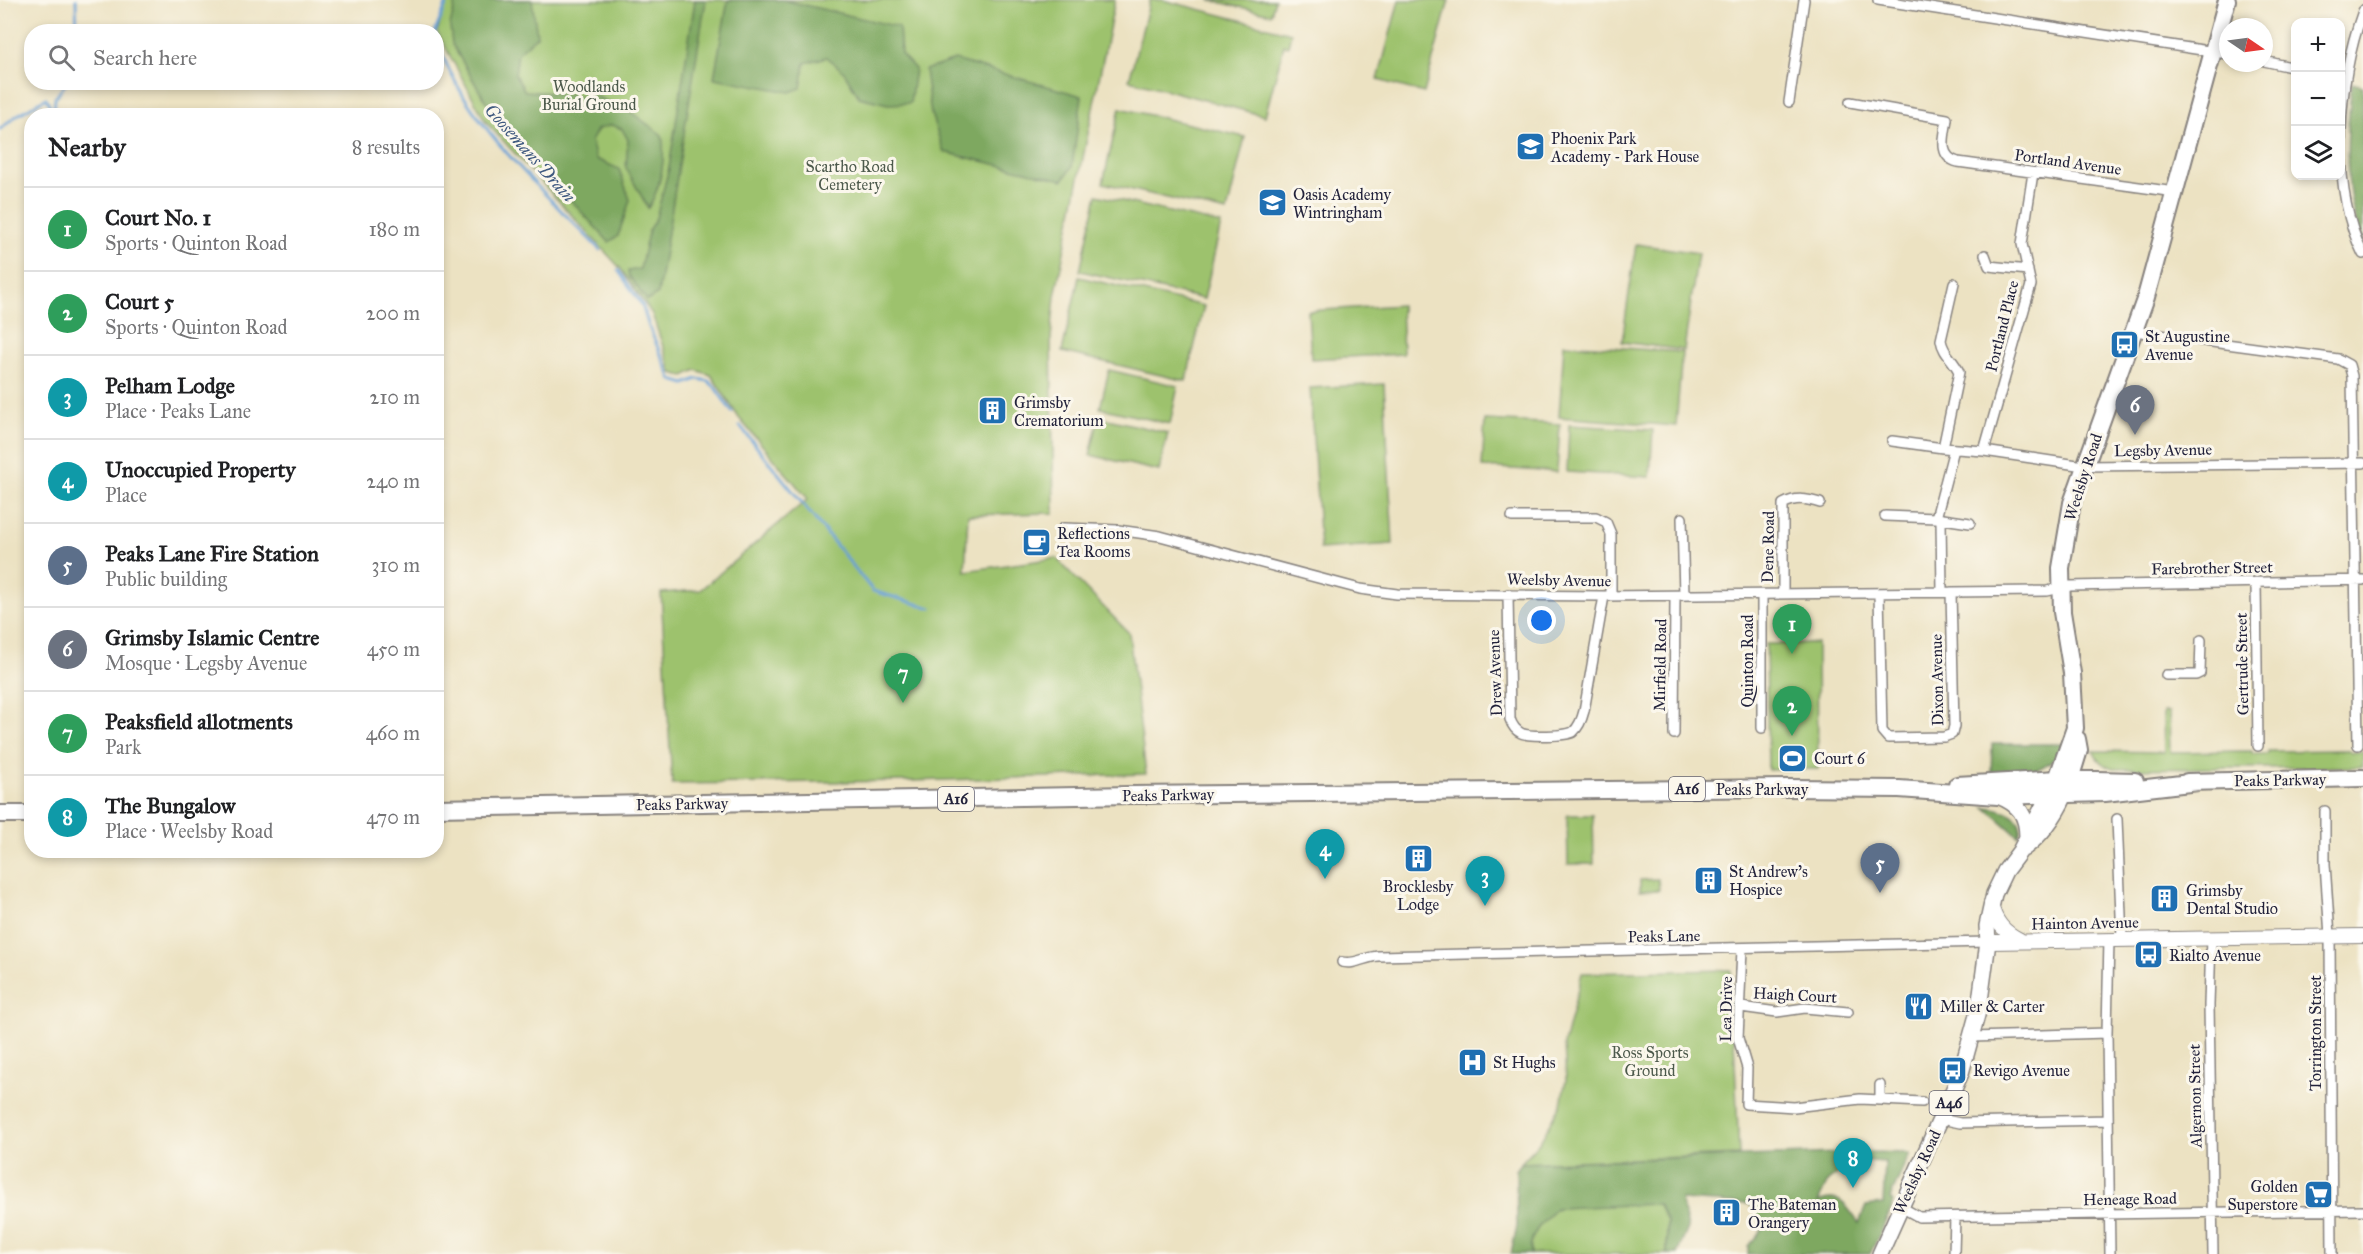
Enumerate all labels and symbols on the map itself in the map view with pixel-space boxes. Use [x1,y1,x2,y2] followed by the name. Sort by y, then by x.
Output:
[2219,18,2273,72] north arrow
[541,77,637,114] park label: Woodlands Burial Ground
[480,99,581,207] water label: Goosemans Drain
[1550,129,1700,166] place label: Phoenix Park Academy - Park House
[1514,131,1546,163] school or university icon: Phoenix Park Academy - Park House
[2013,145,2123,179] street label: Portland Avenue
[806,157,894,194] park label: Scartho Road Cemetery
[1293,185,1392,223] place label: Oasis Academy Wintringham
[1256,187,1288,219] school or university icon: Oasis Academy Wintringham
[1981,278,2023,374] street label: Portland Place
[2144,327,2230,364] place label: St Augustine Avenue
[2108,329,2140,361] bus stop icon: St Augustine Avenue
[2116,386,2154,435] pin: 6
[1014,393,1104,430] place label: Grimsby Crematorium
[977,395,1009,427] building icon: Grimsby Crematorium
[2060,431,2106,523] street label: Weelsby Road
[2114,440,2213,461] street label: Legsby Avenue
[1758,511,1778,583] street label: Dene Road
[1057,524,1130,561] place label: Reflections Tea Rooms
[1020,526,1052,558] cafe icon: Reflections Tea Rooms
[2151,557,2273,579] street label: Farebrother Street
[1507,570,1612,590] street label: Weelsby Avenue
[1772,604,1812,654] pin: 1
[1527,606,1556,635] your location
[2232,612,2252,715] street label: Gertrude Street
[1738,615,1757,707] street label: Quinton Road
[1650,619,1670,711] street label: Mirfield Road
[1484,629,1506,717] street label: Drew Avenue
[1927,633,1947,726] street label: Dixon Avenue
[884,654,922,703] pin: 7
[1772,686,1812,736] pin: 2
[1777,742,1809,774] sports icon: Court 6
[1814,749,1866,768] place label: Court 6
[2234,770,2327,790] street label: Peaks Parkway
[1669,777,1705,801] road number: A16
[1716,780,1809,799] street label: Peaks Parkway
[1122,785,1215,805] street label: Peaks Parkway
[938,787,974,811] road number: A16
[636,794,729,814] street label: Peaks Parkway
[1306,830,1344,879] pin: 4
[1402,842,1434,874] building icon: Brocklesby Lodge
[1860,844,1900,893] pin: 5
[1466,856,1504,906] pin: 3
[1729,862,1808,899] place label: St Andrew's Hospice
[1692,864,1724,896] building icon: St Andrew's Hospice
[1383,877,1454,915] place label: Brocklesby Lodge
[2186,881,2278,918] place label: Grimsby Dental Studio
[2149,883,2181,915] building icon: Grimsby Dental Studio
[2031,913,2139,933] street label: Hainton Avenue
[1627,926,1701,946] street label: Peaks Lane
[2132,939,2164,971] bus stop icon: Rialto Avenue
[2169,946,2261,965] place label: Rialto Avenue
[2306,975,2326,1091] street label: Torrington Street
[1716,976,1736,1042] street label: Lea Drive
[1752,983,1838,1008] street label: Haigh Court
[1903,990,1935,1022] restaurant icon: Miller & Carter
[1940,997,2045,1016] place label: Miller & Carter
[1611,1043,1689,1080] park label: Ross Sports Ground
[2185,1044,2206,1149] street label: Algernon Street
[1456,1046,1488,1078] hospital icon: St Hughs
[1493,1053,1556,1073] place label: St Hughs
[1936,1054,1968,1086] bus stop icon: Revigo Avenue
[1973,1061,2070,1081] place label: Revigo Avenue
[1930,1091,1968,1115] road number: A46
[1889,1127,1945,1217] street label: Weelsby Road
[1834,1138,1872,1188] pin: 8
[2227,1177,2298,1214] place label: Golden Superstore
[2303,1179,2335,1211] supermarket icon: Golden Superstore
[2083,1189,2177,1210] street label: Heneage Road
[1748,1195,1837,1233] place label: The Bateman Orangery
[1711,1197,1743,1229] building icon: The Bateman Orangery

